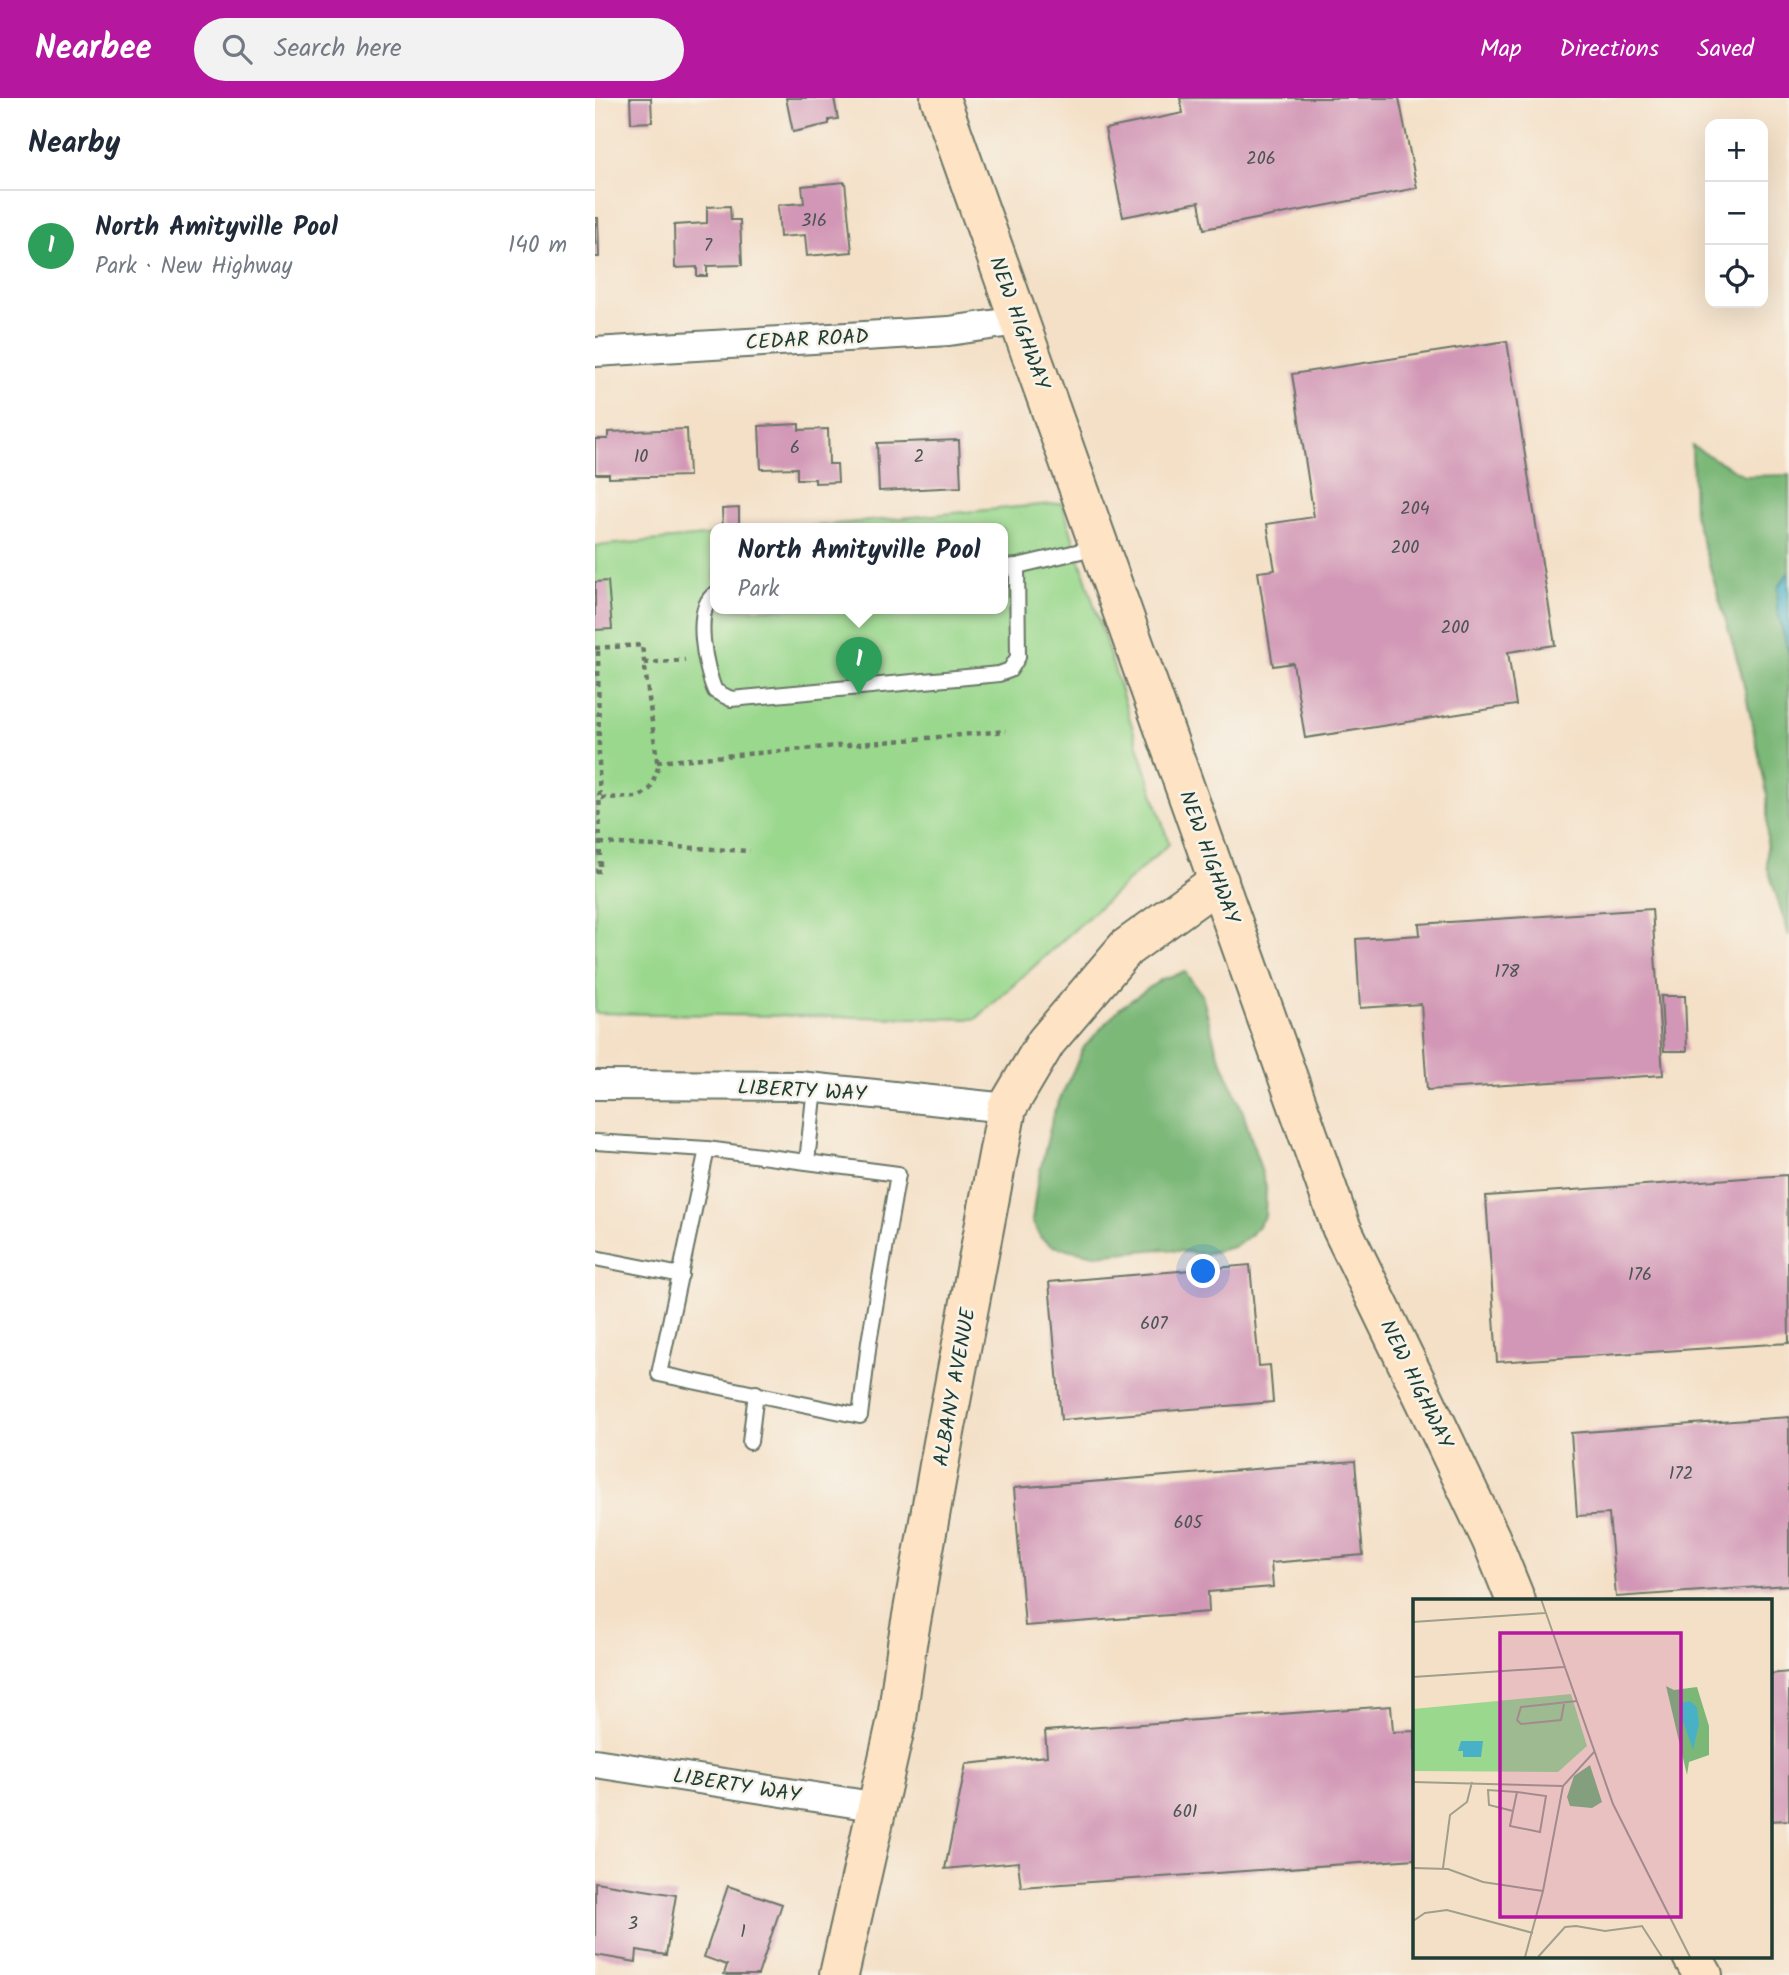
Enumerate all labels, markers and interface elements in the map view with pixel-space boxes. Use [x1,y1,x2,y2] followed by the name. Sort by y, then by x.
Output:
[194,18,684,81] search box
[35,23,152,76] text: Nearbee
[274,28,402,70] text: Search here
[218,30,256,68] icon: search
[1480,30,1522,69] text: Map
[1560,30,1659,69] text: Directions
[1697,30,1754,69] text: Saved
[1705,119,1768,308] map controls
[1705,119,1768,182] button: +
[28,120,120,168] text: Nearby
[1246,145,1276,174] house number: 206
[1705,182,1768,245] button: −
[95,207,338,249] text: North Amityville Pool
[801,207,827,236] house number: 316
[48,228,54,264] text: 1
[508,228,567,264] text: 140 m
[704,232,713,261] house number: 7
[1705,245,1768,308] button: locate
[95,249,292,285] text: Park · New Highway
[979,252,1058,396] street label: NEW HIGHWAY
[745,321,870,360] street label: CEDAR ROAD
[790,434,800,463] house number: 6
[634,443,648,472] house number: 10
[914,443,924,472] house number: 2
[1400,495,1430,524] house number: 204
[710,523,1008,614] popup
[738,530,980,572] text: North Amityville Pool
[1391,534,1419,563] house number: 200
[738,572,779,608] text: Park
[1441,614,1469,643] house number: 200
[836,637,882,695] pin: 1
[1169,786,1248,930] street label: NEW HIGHWAY
[1495,958,1520,987] house number: 178
[737,1072,868,1111] street label: LIBERTY WAY
[1186,1254,1220,1288] your location
[1628,1261,1652,1290] house number: 176
[925,1305,986,1469] street label: ALBANY AVENUE
[1140,1310,1168,1339] house number: 607
[1370,1314,1462,1456] street label: NEW HIGHWAY
[1669,1460,1693,1489] house number: 172
[1174,1509,1204,1538] house number: 605
[1413,1599,1771,1958] inset map
[671,1760,804,1813] street label: LIBERTY WAY
[1173,1798,1197,1827] house number: 601
[628,1910,638,1939] house number: 3
[740,1918,746,1947] house number: 1

